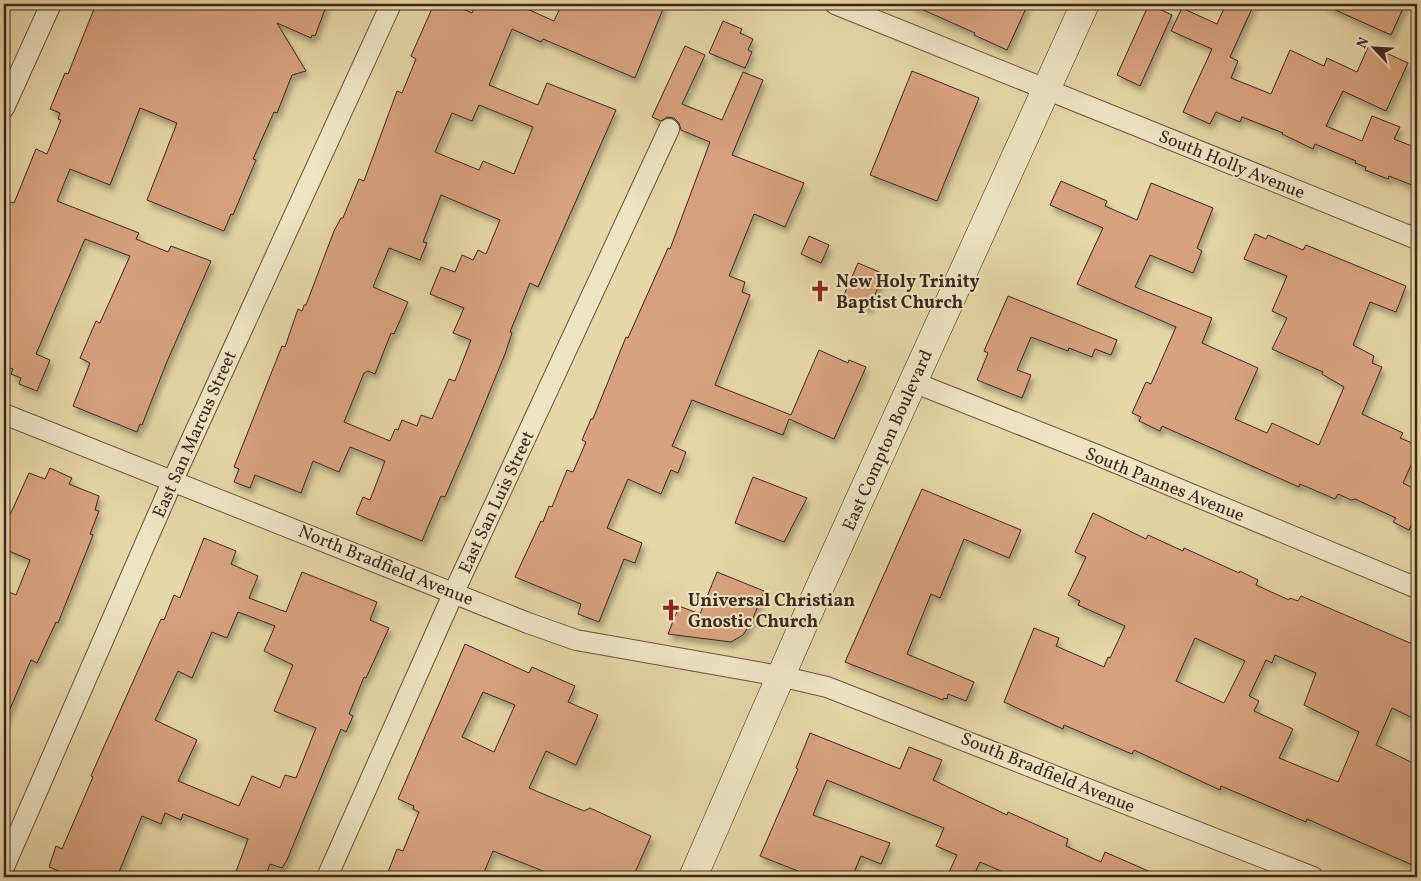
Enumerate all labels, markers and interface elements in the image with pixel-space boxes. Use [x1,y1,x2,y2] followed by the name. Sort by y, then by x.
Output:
[1348,22,1398,72] north arrow
[1353,35,1374,52] text: N
[1155,125,1308,206] street label: South Holly Avenue
[836,270,980,316] place label: New Holy Trinity Baptist Church
[807,278,833,304] church icon: New Holy Trinity Baptist Church
[837,346,940,535] street label: East Compton Boulevard
[147,347,244,522] street label: East San Marcus Street
[453,427,541,578] street label: East San Luis Street
[1081,442,1248,529] street label: South Pannes Avenue
[294,520,477,613] street label: North Bradfield Avenue
[688,589,855,635] place label: Universal Christian Gnostic Church
[658,597,684,623] church icon: Universal Christian Gnostic Church
[957,727,1138,820] street label: South Bradfield Avenue

